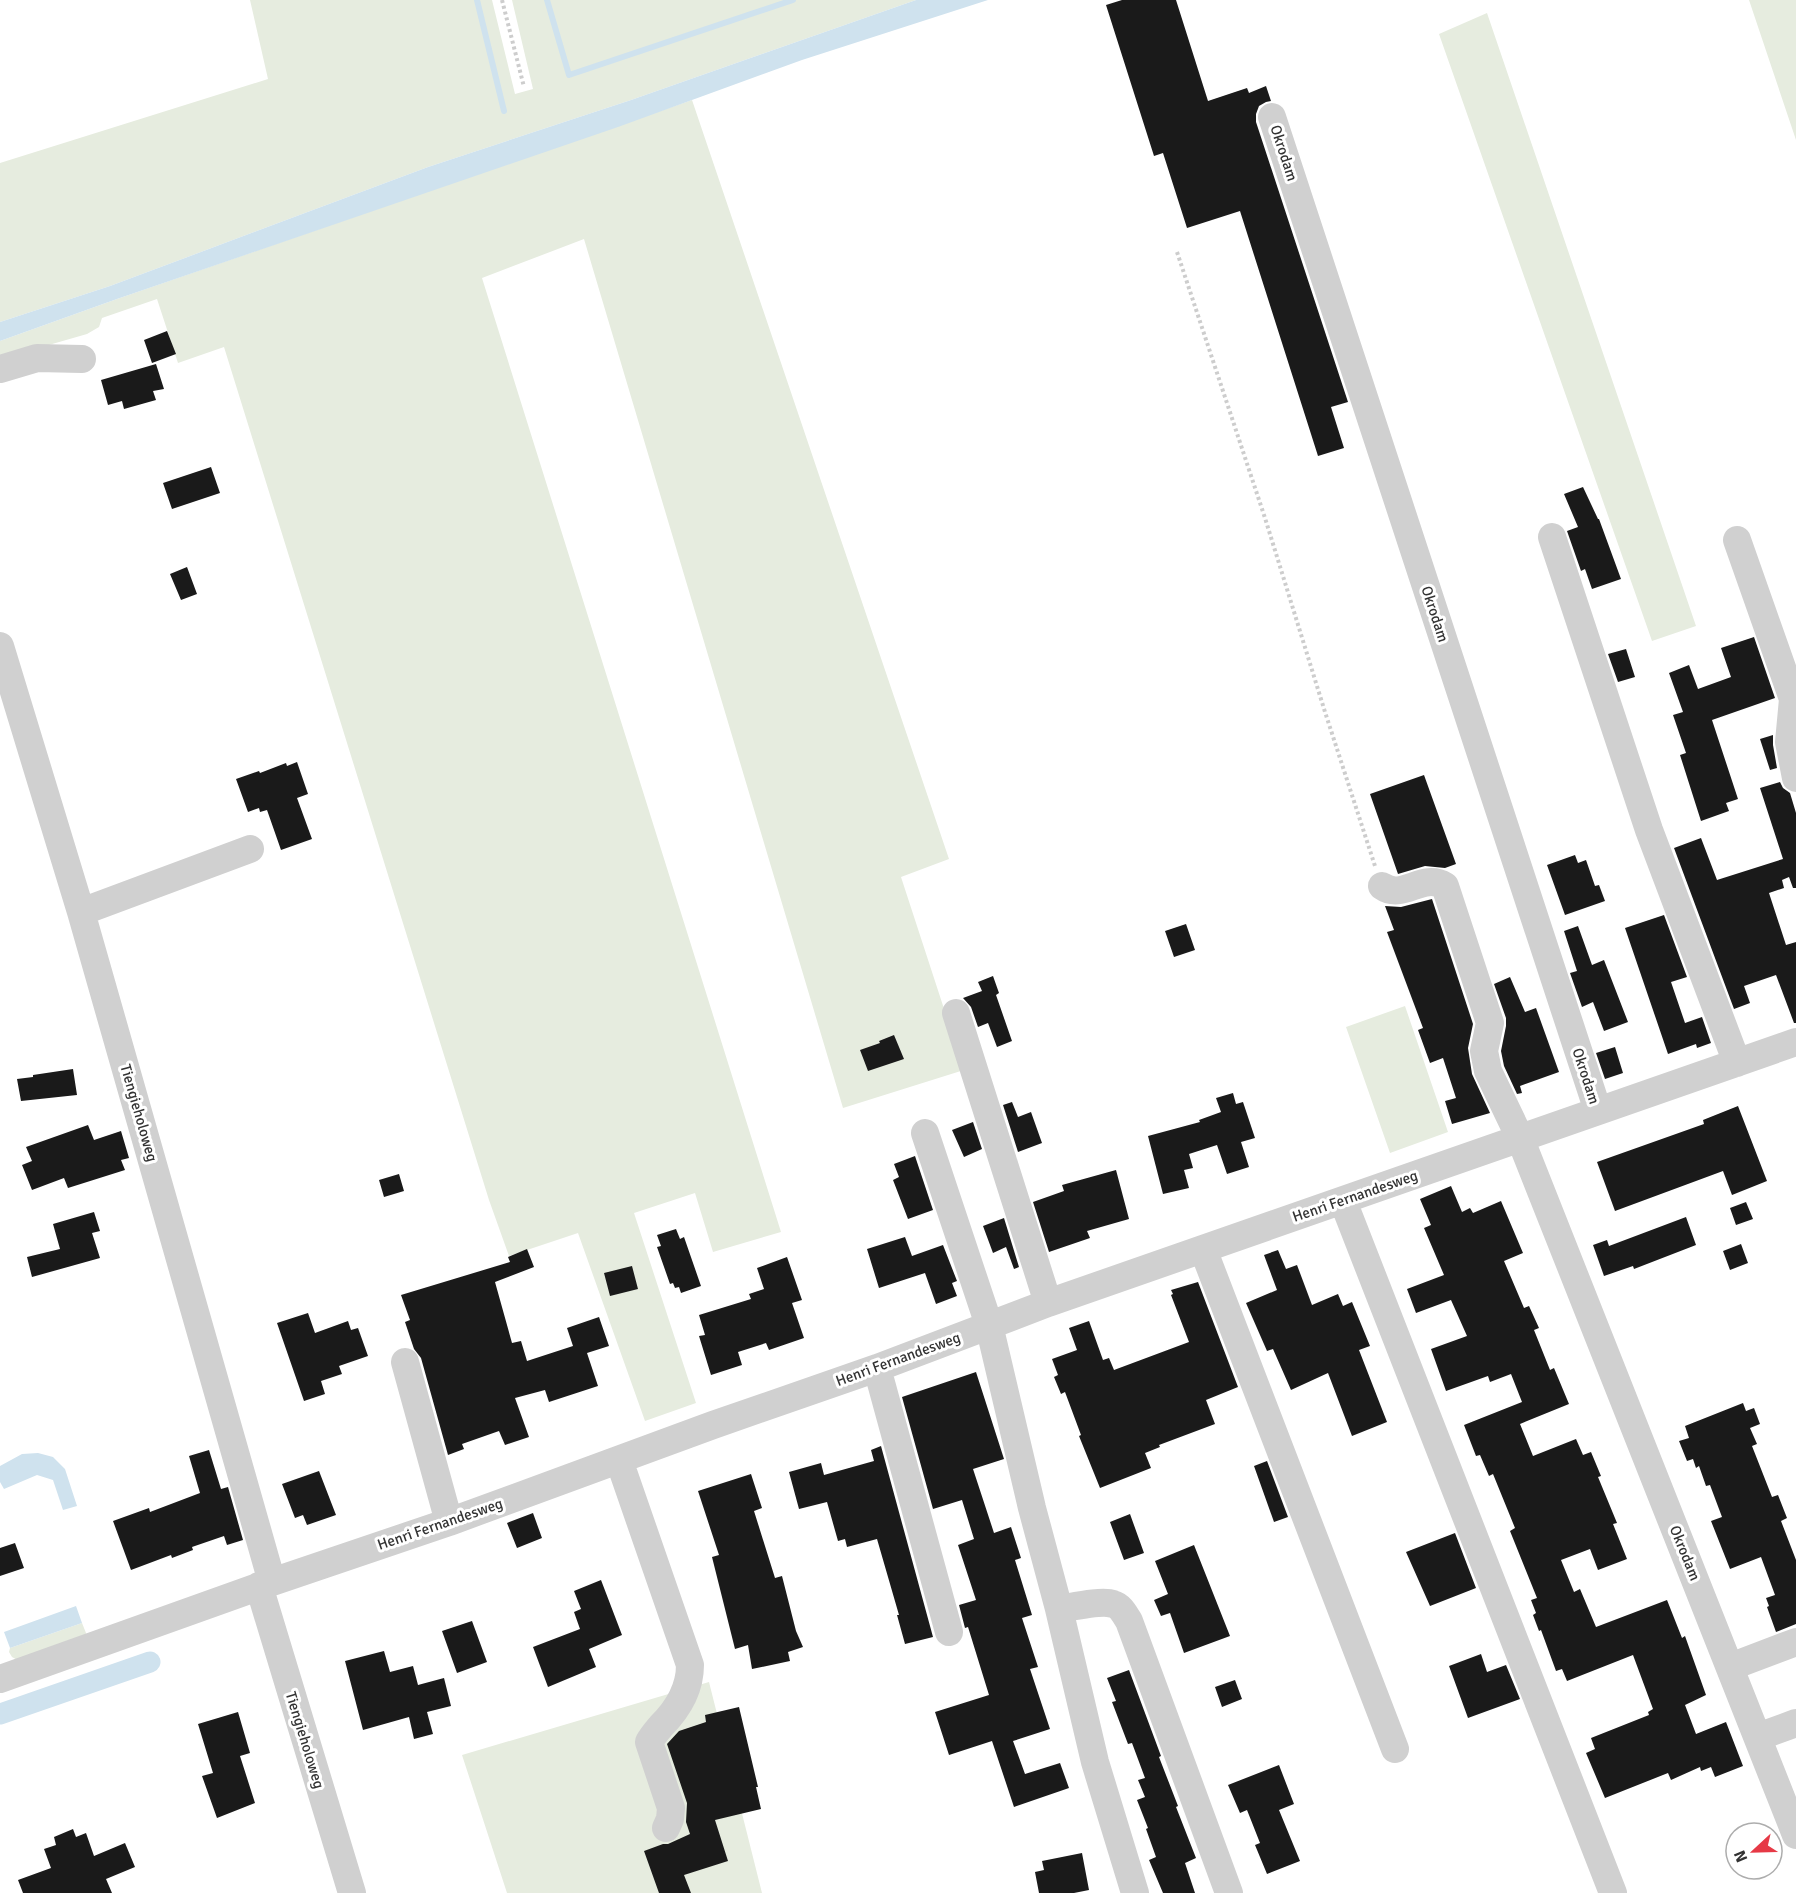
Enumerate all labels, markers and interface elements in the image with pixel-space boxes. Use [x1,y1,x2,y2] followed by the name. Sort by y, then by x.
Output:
[1266,123,1302,183] street label: Okrodam
[1417,584,1453,644] street label: Okrodam
[1568,1046,1604,1106] street label: Okrodam
[116,1062,162,1164] street label: Tiengieholoweg
[1290,1166,1420,1226] street label: Henri Fernandesweg
[833,1328,963,1390] street label: Henri Fernandesweg
[375,1494,505,1554] street label: Henri Fernandesweg
[1666,1523,1704,1583] street label: Okrodam
[282,1689,328,1791] street label: Tiengieholoweg
[1724,1821,1784,1881] north arrow
[1730,1847,1752,1865] text: N

